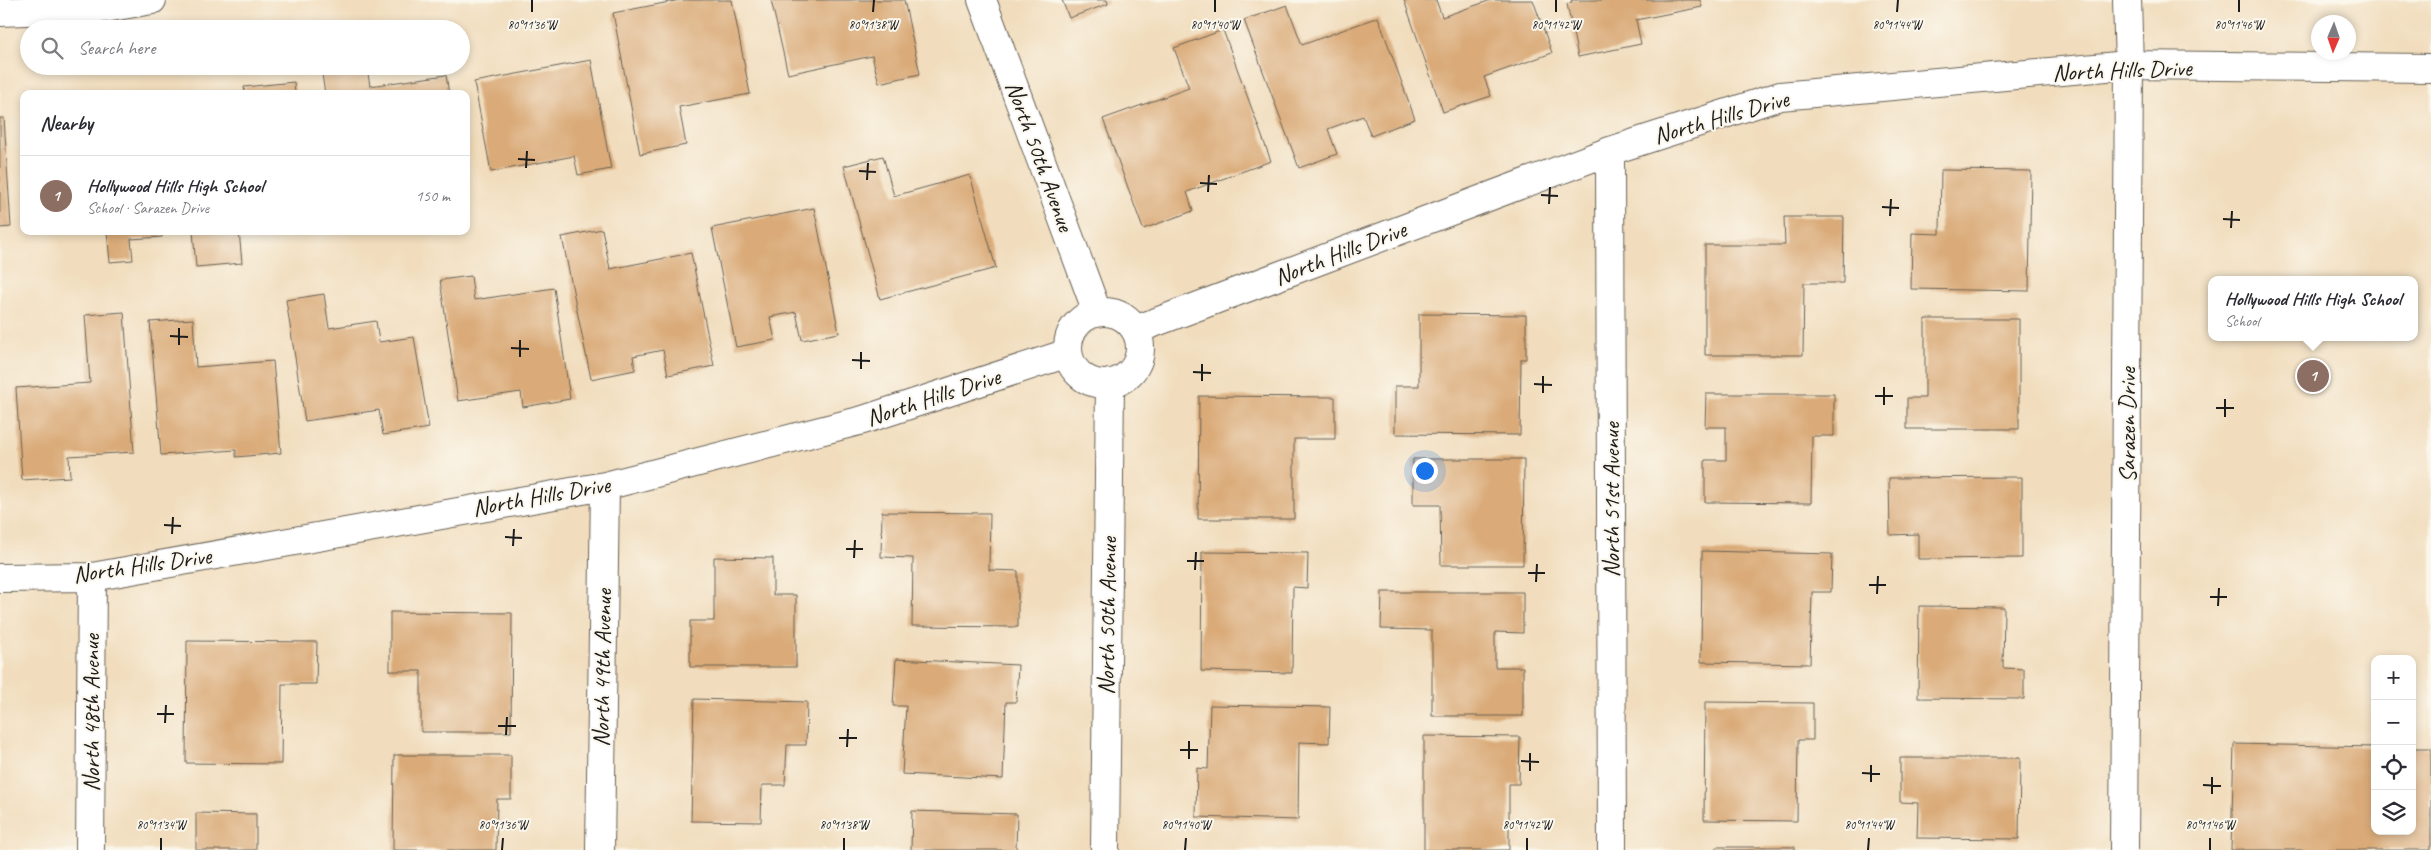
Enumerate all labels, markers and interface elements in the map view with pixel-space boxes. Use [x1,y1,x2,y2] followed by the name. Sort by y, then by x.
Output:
[2311,15,2356,60] north arrow
[508,17,559,33] text: 80°11'36"W
[849,17,900,33] text: 80°11'38"W
[1191,17,1242,33] text: 80°11'40"W
[1532,17,1583,33] text: 80°11'42"W
[1873,17,1924,33] text: 80°11'44"W
[2215,17,2266,33] text: 80°11'46"W
[20,20,470,75] search box
[38,34,66,62] icon: search
[78,36,155,60] text: Search here
[2052,53,2194,87] street label: North Hills Drive
[999,77,1082,237] street label: North 50th Avenue
[1650,83,1794,151] street label: North Hills Drive
[40,110,93,136] text: Nearby
[87,174,263,198] text: Hollywood Hills High School
[52,186,60,206] text: 1
[416,186,450,206] text: 150 m
[87,198,209,218] text: School · Sarazen Drive
[1270,213,1412,292] street label: North Hills Drive
[2208,276,2418,341] popup
[2225,287,2401,311] text: Hollywood Hills High School
[2225,311,2259,331] text: School
[2297,357,2329,395] pin: 1
[862,361,1006,433] street label: North Hills Drive
[2112,365,2142,483] street label: Sarazen Drive
[1596,420,1626,577] street label: North 51st Avenue
[1412,458,1438,484] your location
[470,469,614,523] street label: North Hills Drive
[1091,535,1123,695] street label: North 50th Avenue
[71,540,215,590] street label: North Hills Drive
[586,587,618,747] street label: North 49th Avenue
[76,632,106,792] street label: North 48th Avenue
[2371,655,2416,835] map controls
[2371,655,2416,700] button: +
[2371,700,2416,745] button: −
[2371,745,2416,790] button: locate
[2371,790,2416,835] button: layers
[137,817,188,833] text: 80°11'34"W
[479,817,530,833] text: 80°11'36"W
[820,817,871,833] text: 80°11'38"W
[1162,817,1213,833] text: 80°11'40"W
[1503,817,1554,833] text: 80°11'42"W
[1845,817,1896,833] text: 80°11'44"W
[2186,817,2237,833] text: 80°11'46"W

